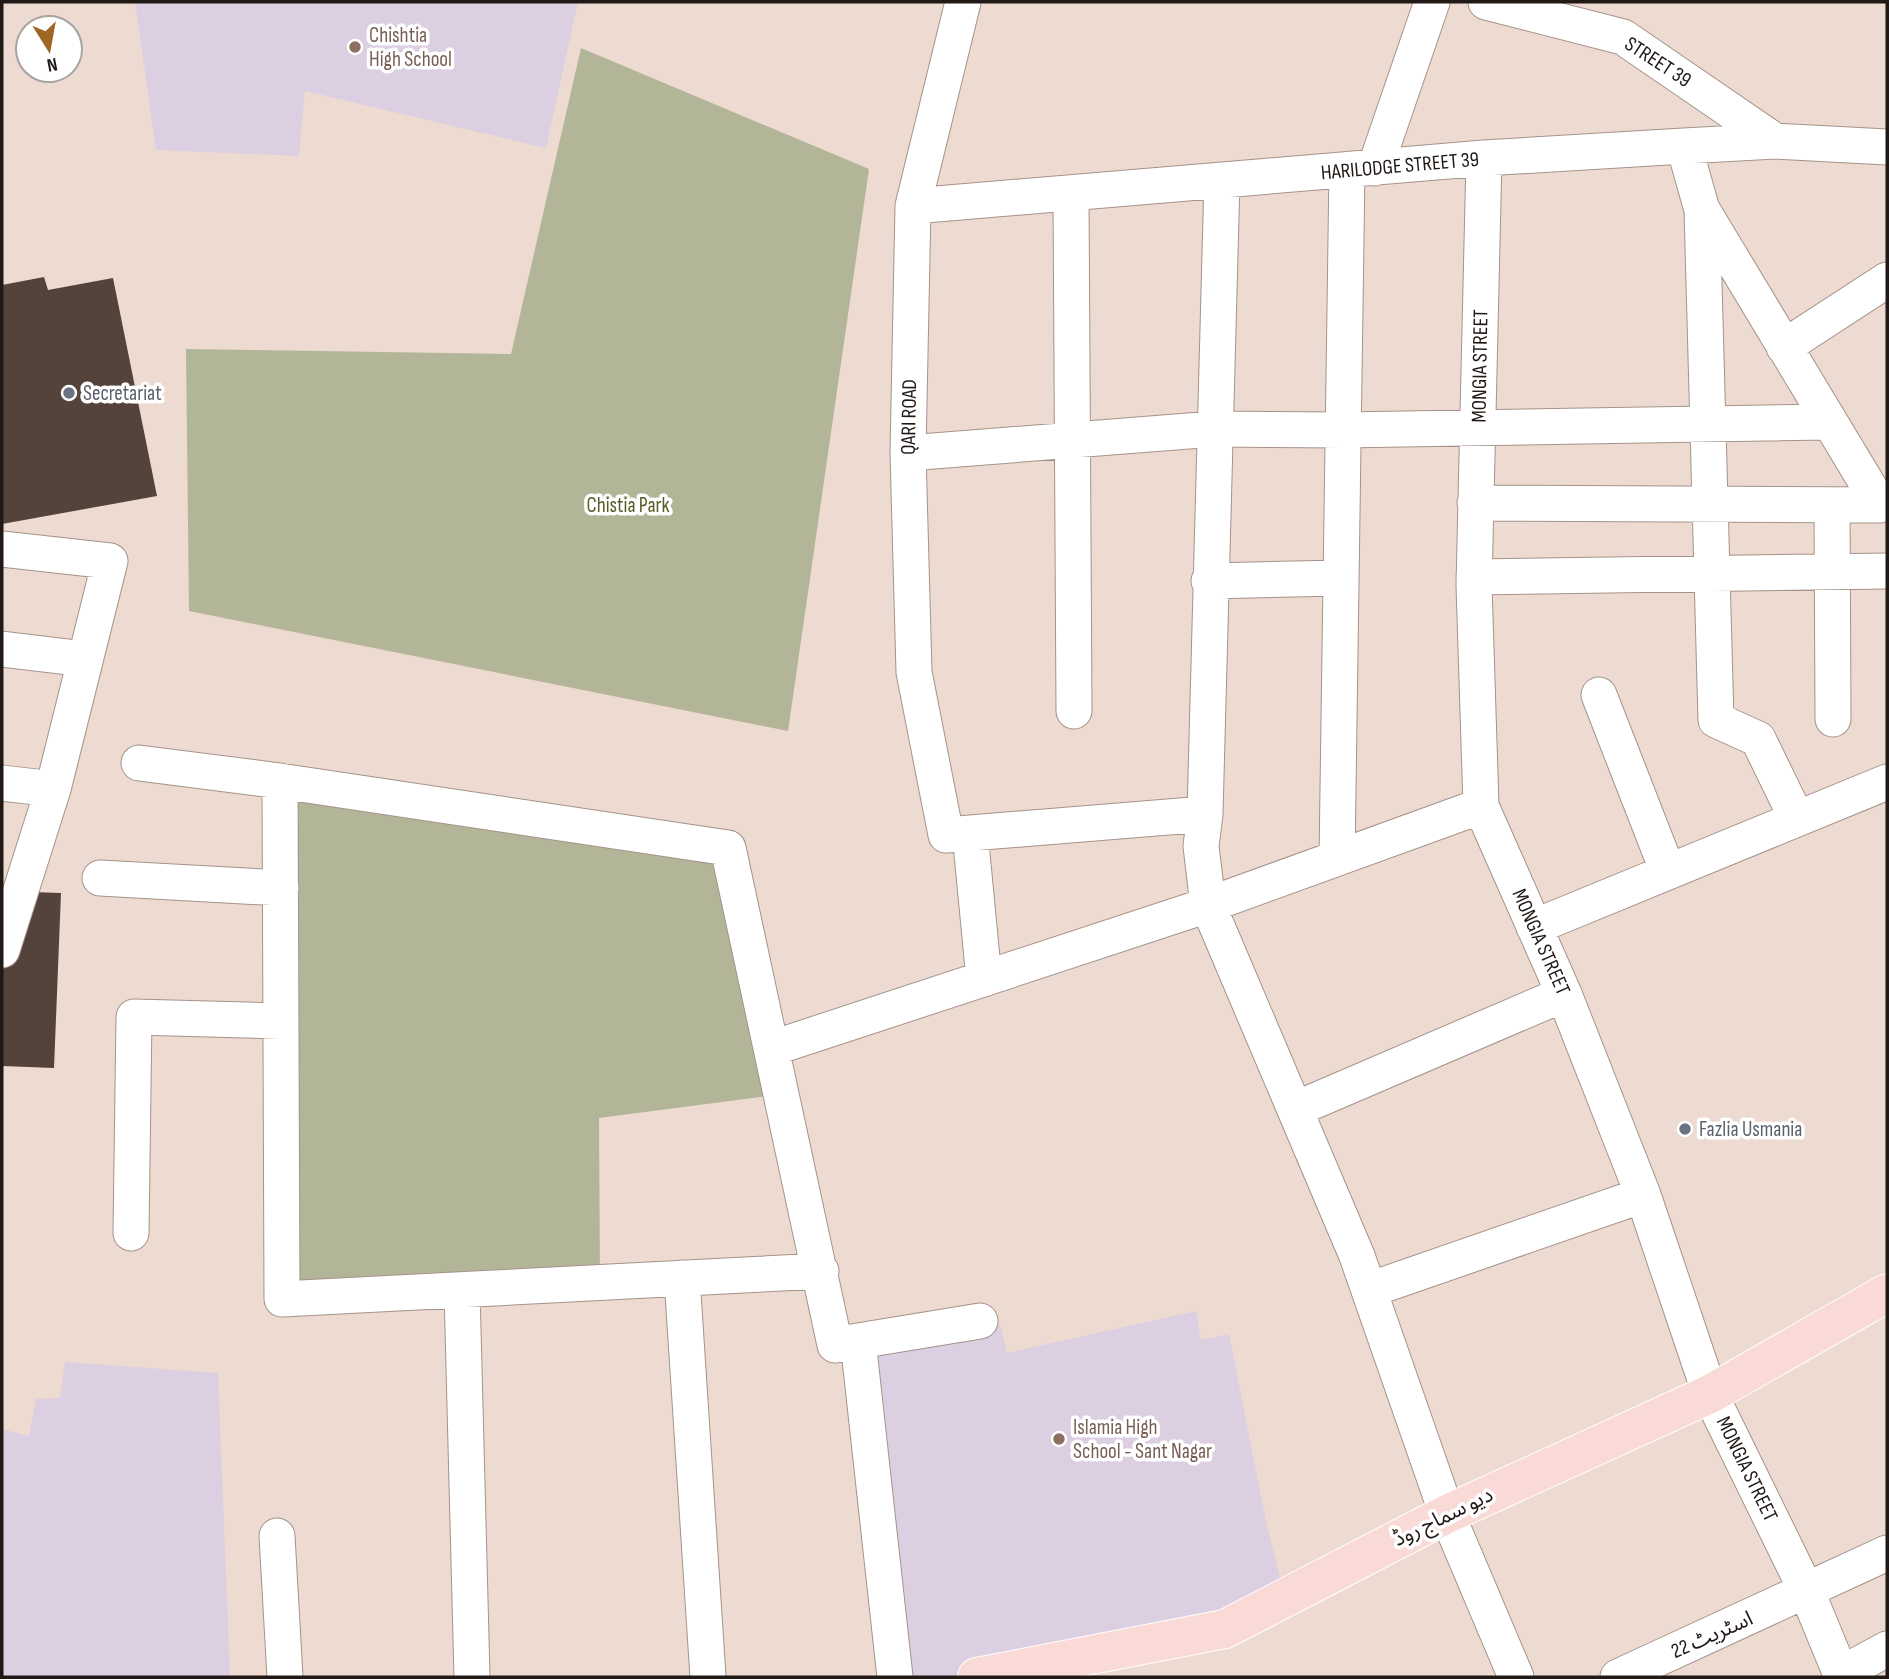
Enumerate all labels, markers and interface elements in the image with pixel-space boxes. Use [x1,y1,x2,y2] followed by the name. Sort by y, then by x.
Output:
[14,14,84,84] north arrow
[369,23,452,72] place label: Chishtia High School
[1620,31,1696,93] street label: STREET 39
[347,39,363,55] marker: Chishtia High School
[45,52,59,76] text: N
[1320,147,1480,185] street label: HARILODGE STREET 39
[1467,309,1493,423] street label: MONGIA STREET
[896,379,922,455] street label: QARI ROAD
[83,381,162,406] place label: Secretariat
[61,385,77,401] marker: Secretariat
[586,493,670,518] park label: Chistia Park
[1506,885,1576,999] street label: MONGIA STREET
[1699,1117,1802,1142] place label: Fazlia Usmania
[1677,1121,1693,1137] marker: Fazlia Usmania
[1711,1412,1783,1526] street label: MONGIA STREET
[1073,1415,1212,1464] place label: Islamia High School - Sant Nagar
[1051,1431,1067,1447] marker: Islamia High School - Sant Nagar
[1389,1482,1498,1554] street label: دیو سماج روڈ
[1667,1606,1757,1664] street label: اسٹریٹ 22

